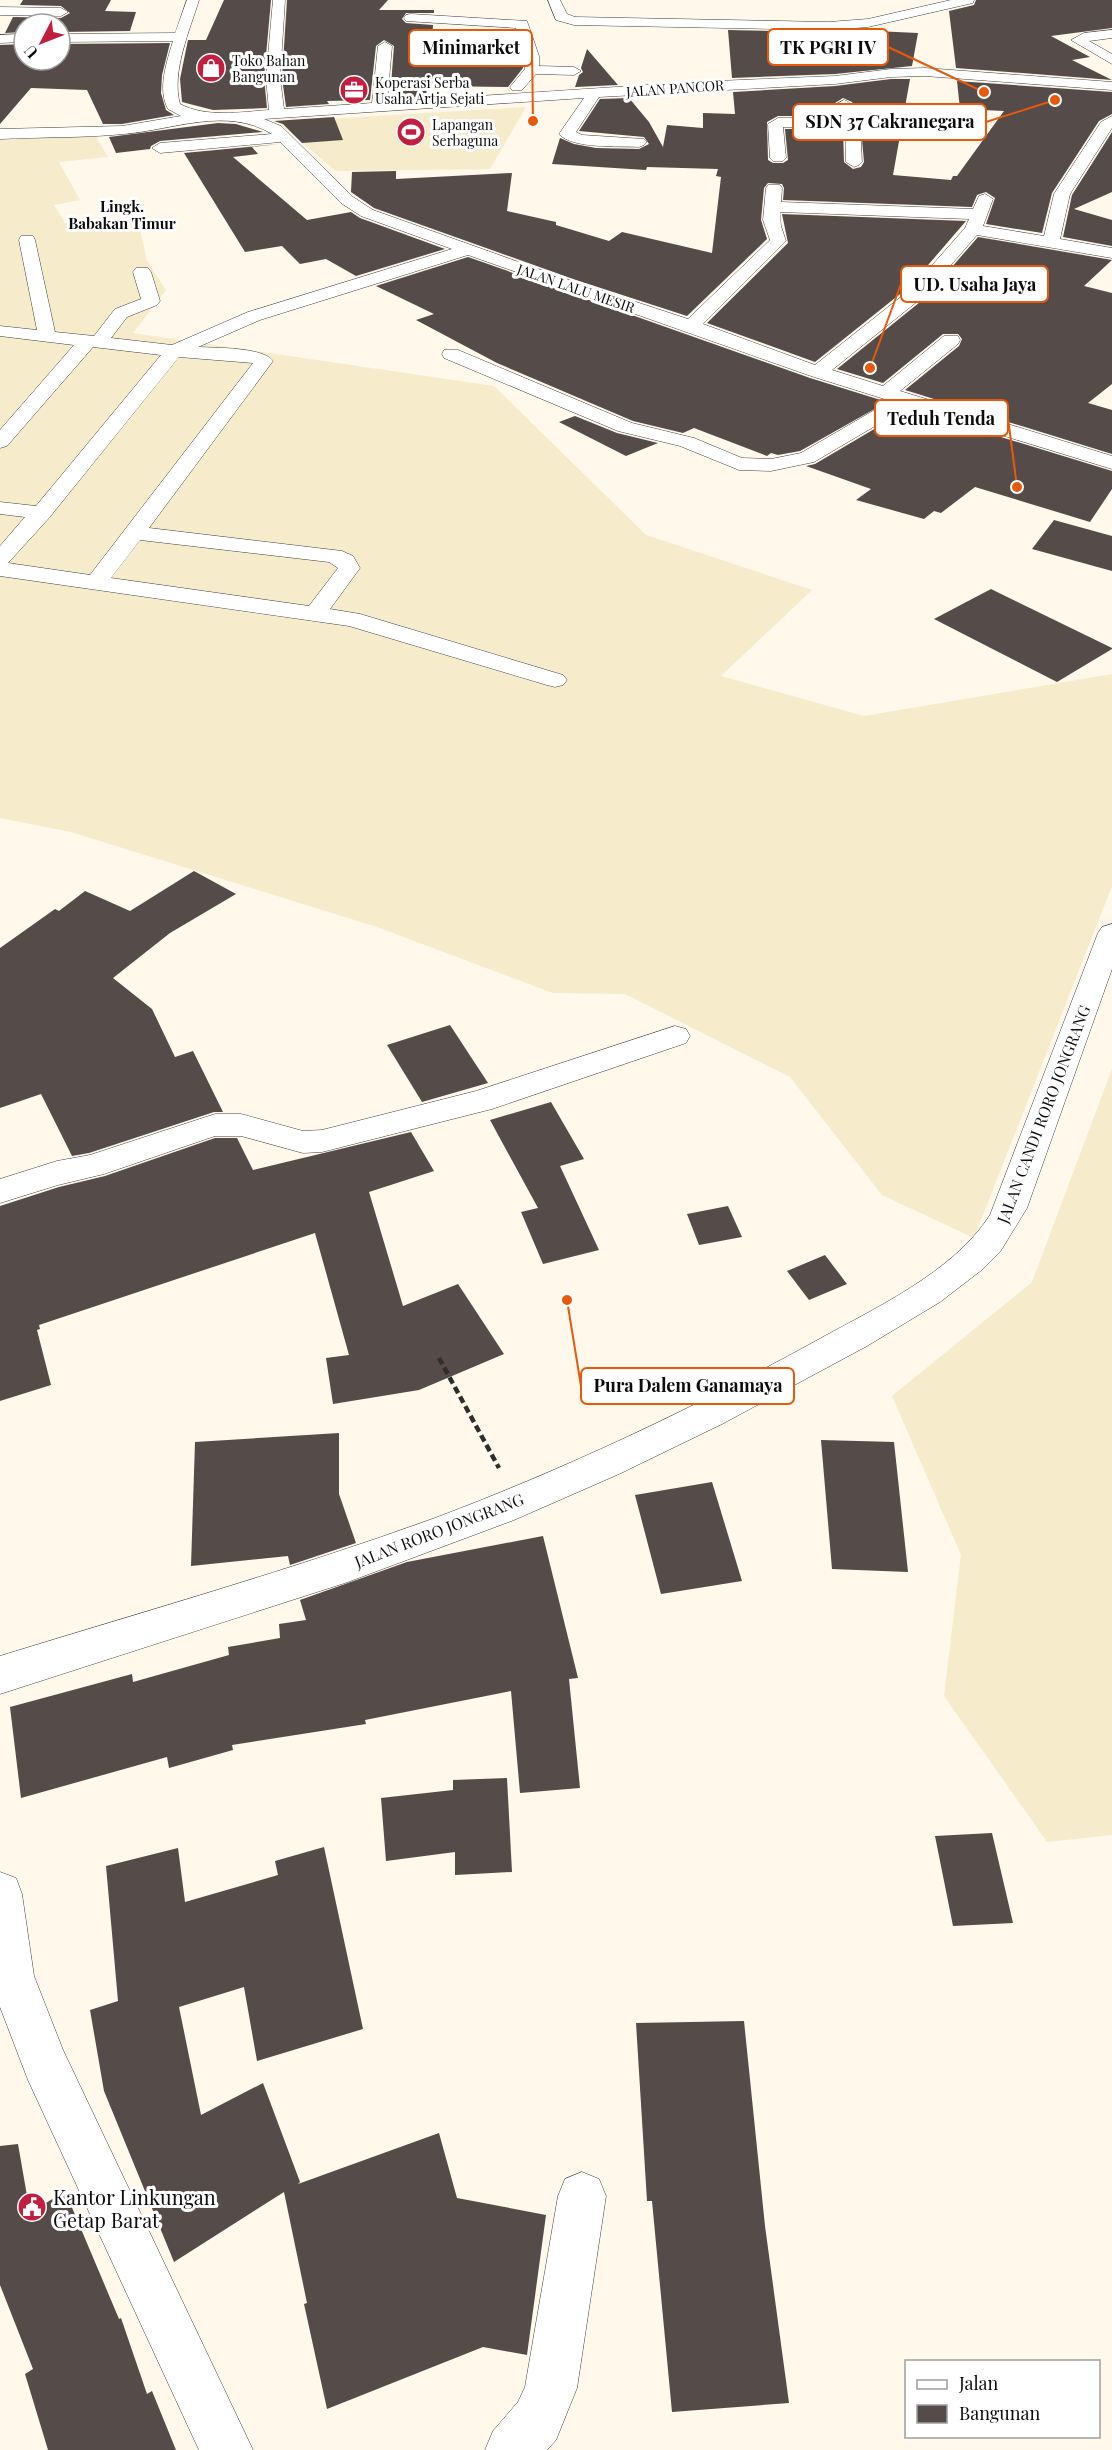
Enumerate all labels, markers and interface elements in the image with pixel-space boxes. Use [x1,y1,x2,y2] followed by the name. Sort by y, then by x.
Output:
[12,12,72,72] north arrow
[768,29,888,65] callout: TK PGRI IV
[409,30,532,66] callout: Minimarket
[422,35,521,59] text: Minimarket
[780,35,877,59] text: TK PGRI IV
[19,41,42,63] text: U
[232,51,306,86] place label: Toko Bahan Bangunan
[195,52,227,84] shop icon: Toko Bahan Bangunan
[375,73,484,108] place label: Koperasi Serba Usaha Artja Sejati
[338,74,370,106] office icon: Koperasi Serba Usaha Artja Sejati
[624,75,725,101] street label: JALAN PANCOR
[793,104,986,140] callout: SDN 37 Cakranegara
[805,109,975,133] text: SDN 37 Cakranegara
[432,115,498,150] place label: Lapangan Serbaguna
[395,116,427,148] sports icon: Lapangan Serbaguna
[68,196,176,233] district label: Lingk. Babakan Timur
[514,259,638,317] street label: JALAN LALU MESIR
[901,266,1048,302] callout: UD. Usaha Jaya
[914,272,1037,296] text: UD. Usaha Jaya
[875,400,1008,436] callout: Teduh Tenda
[887,406,996,430] text: Teduh Tenda
[991,1002,1094,1227] street label: JALAN CANDI RORO JONGRANG
[581,1368,794,1404] callout: Pura Dalem Ganamaya
[593,1373,783,1397] text: Pura Dalem Ganamaya
[351,1488,527,1572] street label: JALAN RORO JONGRANG
[53,2183,216,2233] place label: Kantor Linkungan Getap Barat
[16,2191,48,2223] public building icon: Kantor Linkungan Getap Barat
[905,2360,1100,2438] legend
[958,2371,999,2395] text: Jalan
[959,2401,1040,2425] text: Bangunan

